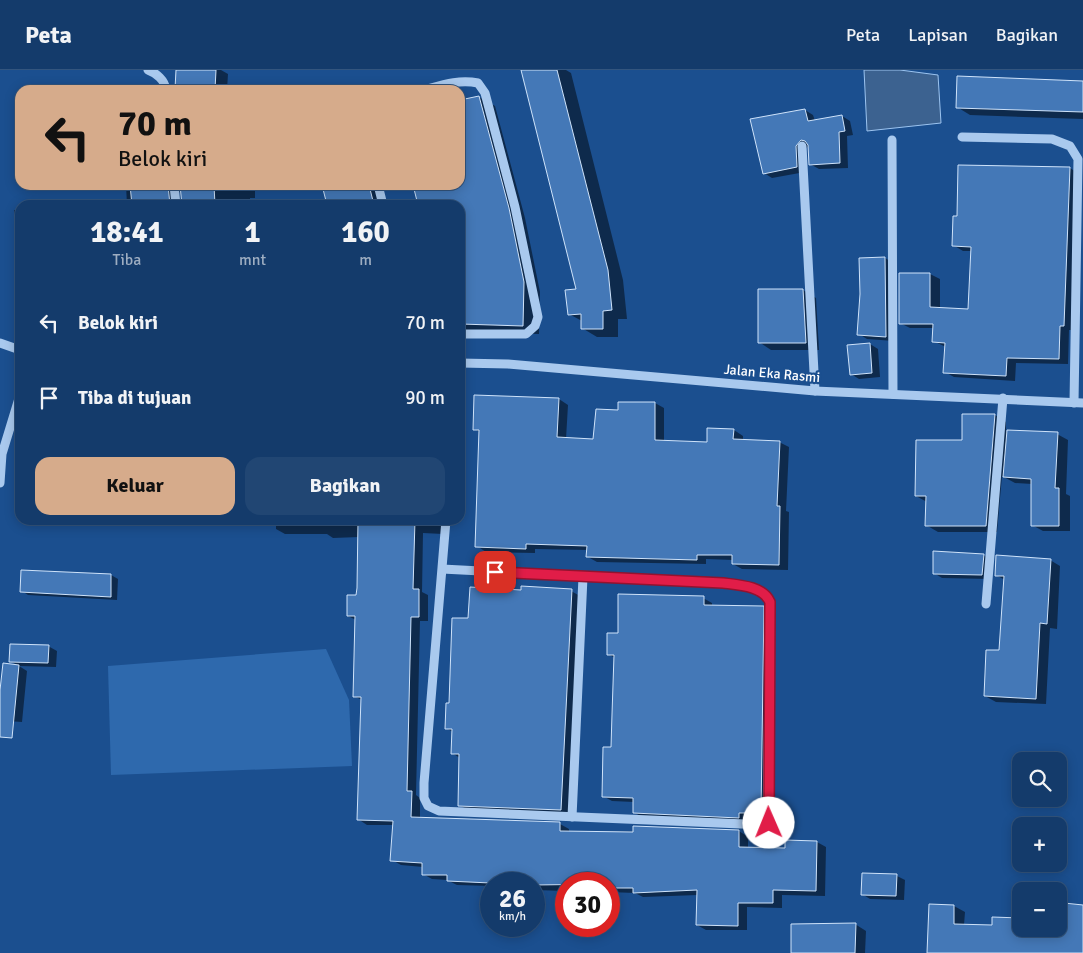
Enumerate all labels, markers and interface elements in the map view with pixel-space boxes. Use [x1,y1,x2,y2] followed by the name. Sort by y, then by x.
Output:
[25,20,72,50] text: Peta
[846,24,880,46] text: Peta
[908,24,968,46] text: Lapisan
[996,24,1058,46] text: Bagikan
[118,102,192,145] text: 70 m
[35,105,100,170] icon: left
[118,145,207,172] text: Belok kiri
[90,214,164,251] text: 18:41
[244,214,261,251] text: 1
[341,214,390,251] text: 160
[113,250,141,270] text: Tiba
[239,250,266,270] text: mnt
[359,250,372,270] text: m
[35,309,63,337] icon: left
[78,311,158,335] text: Belok kiri
[405,311,445,335] text: 70 m
[723,361,821,386] street label: Jalan Eka Rasmi
[35,384,63,412] icon: arrive
[78,386,191,410] text: Tiba di tujuan
[405,386,445,410] text: 90 m
[35,457,235,515] button: Keluar
[245,457,445,515] button: Bagikan
[474,551,516,593] pin
[481,558,509,586] icon: arrive
[1012,752,1067,937] map controls
[1012,752,1067,807] button: search
[742,796,794,848] position arrow
[1012,817,1067,872] button: +
[555,872,620,937] speed limit sign: 30
[1012,882,1067,937] button: −
[499,883,526,914] text: 26
[499,909,526,924] text: km/h

